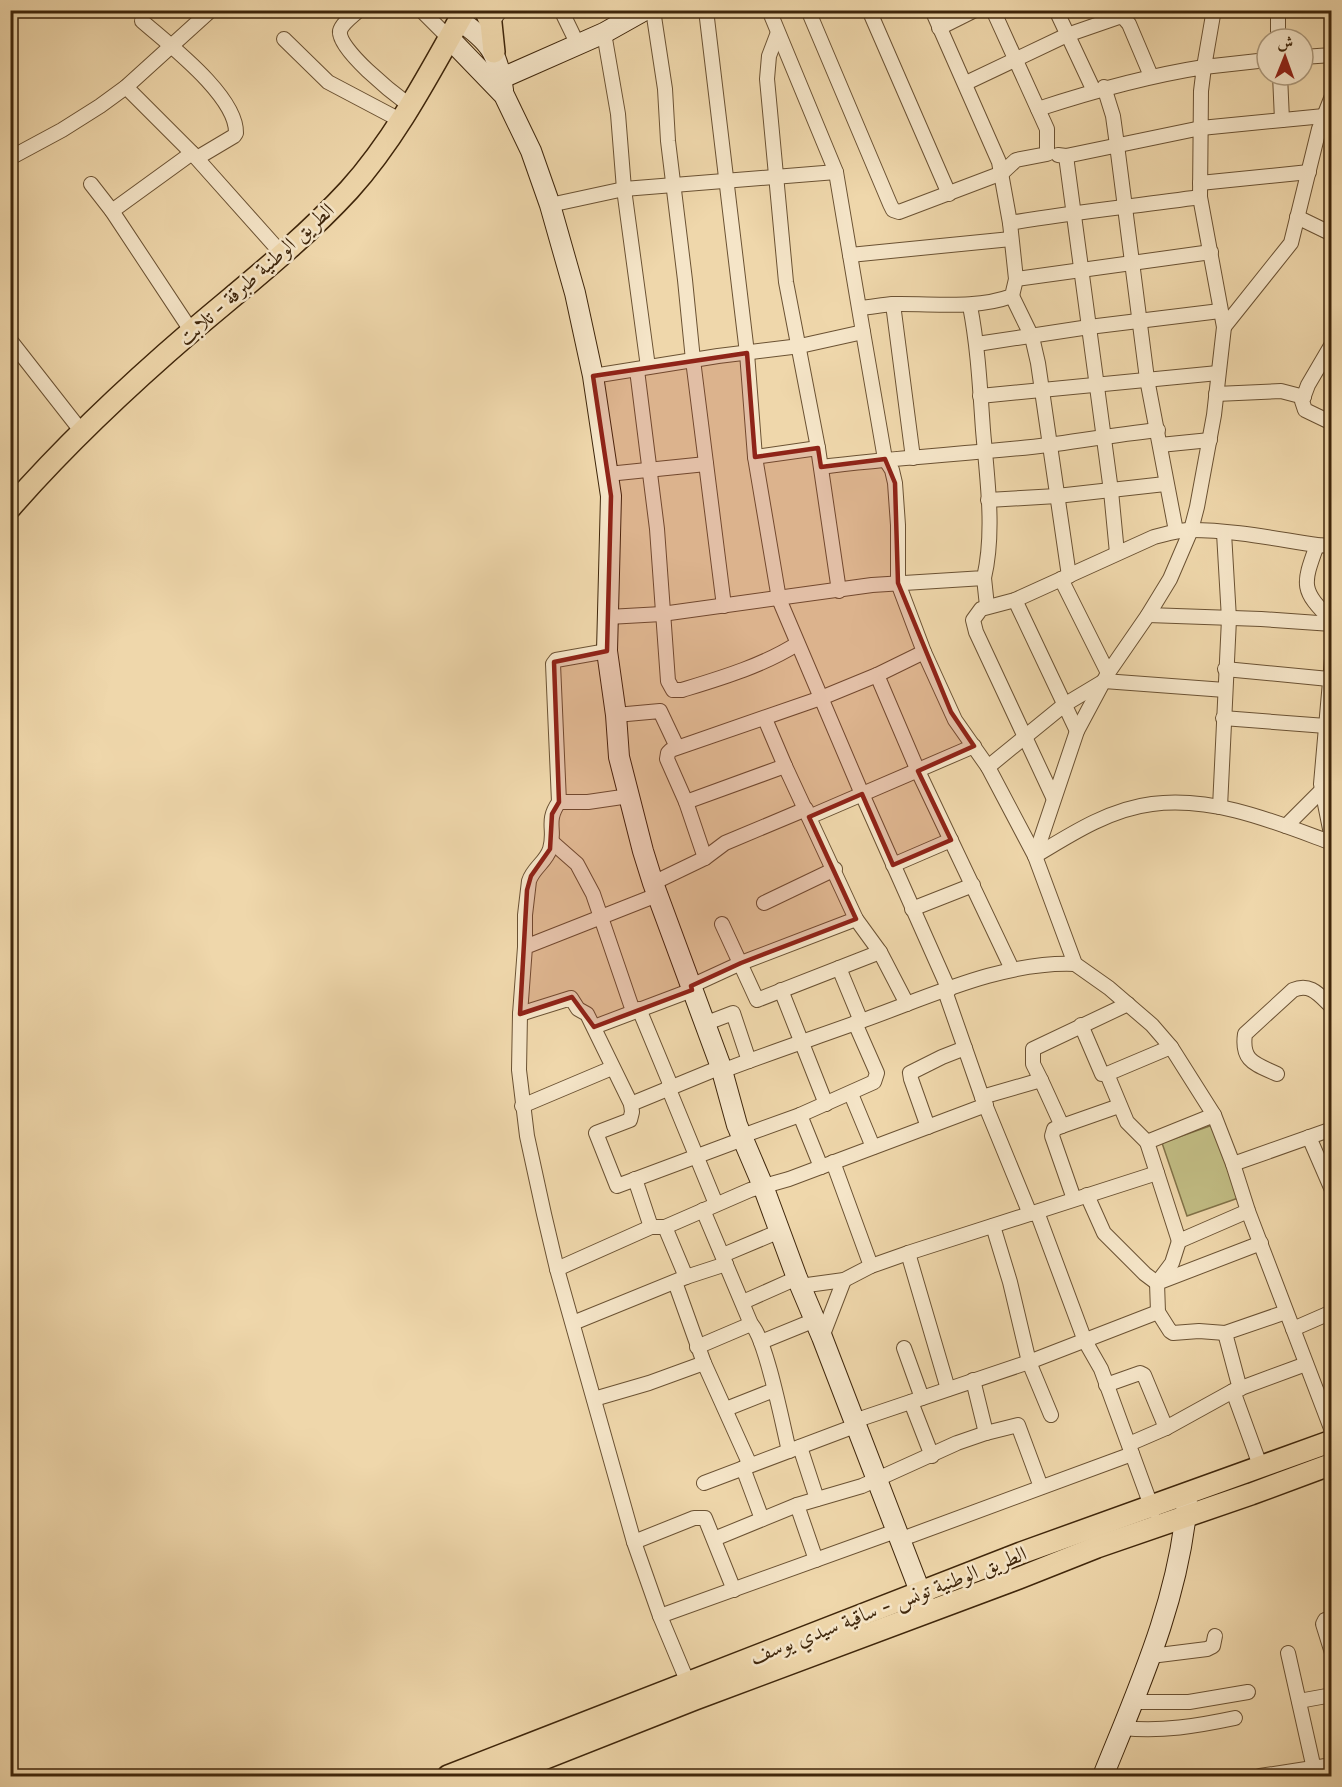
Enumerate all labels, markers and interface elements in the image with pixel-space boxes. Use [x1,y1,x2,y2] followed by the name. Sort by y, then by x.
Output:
[1255,27,1315,87] north arrow
[1277,32,1293,52] text: ش
[172,197,340,351] street label: الطريق الوطنية طبرقة - تلابت
[746,1540,1031,1673] street label: الطريق الوطنية تونس - ساقية سيدي يوسف

